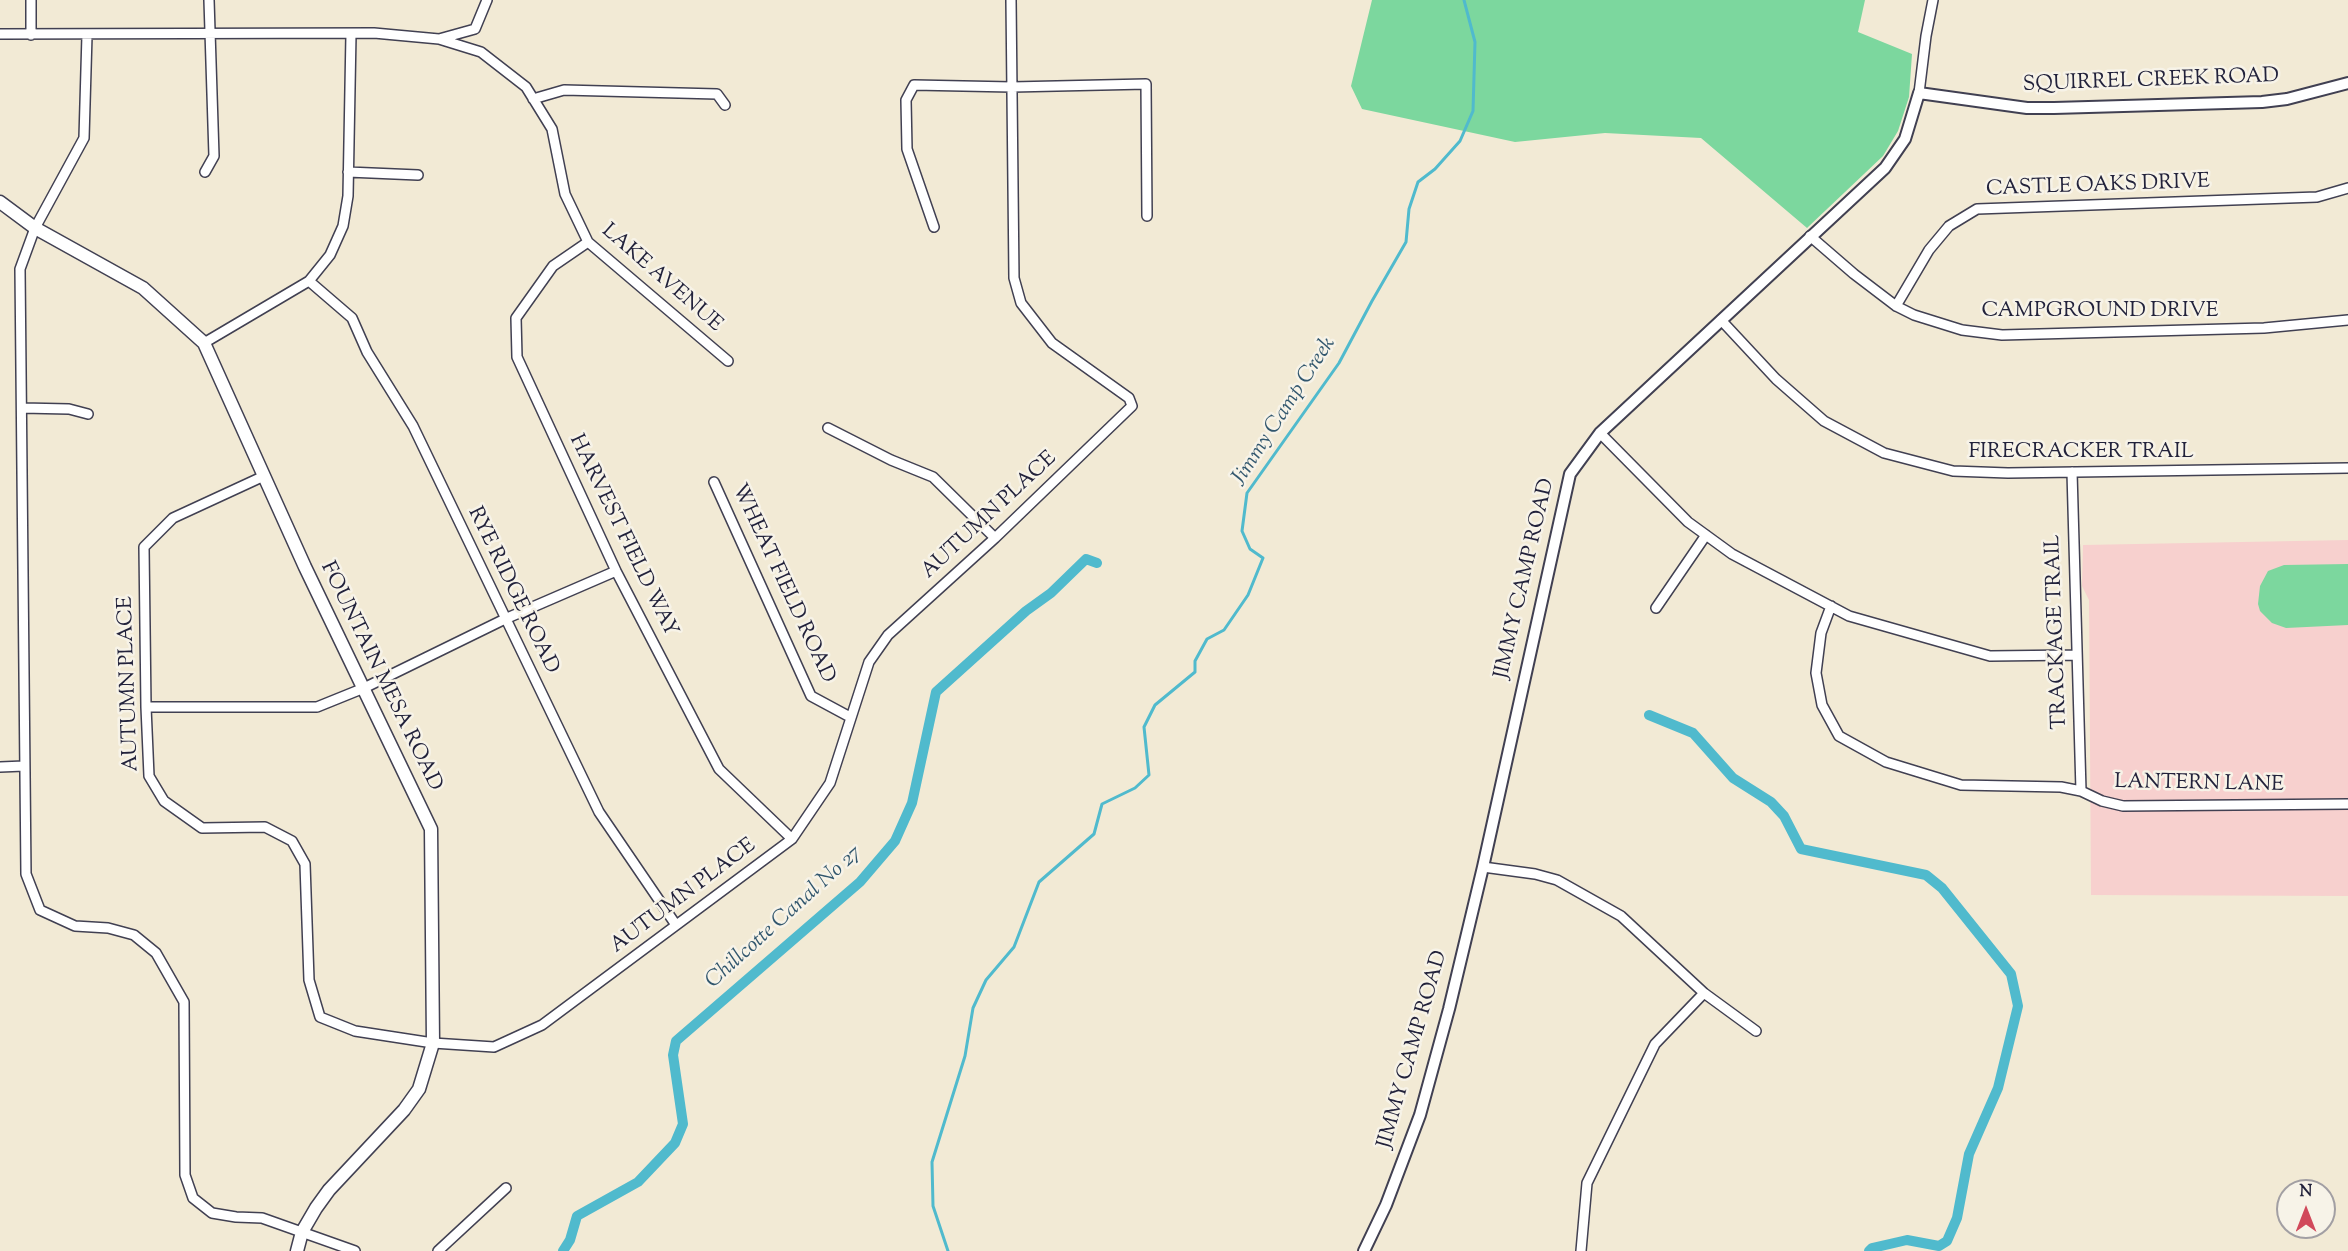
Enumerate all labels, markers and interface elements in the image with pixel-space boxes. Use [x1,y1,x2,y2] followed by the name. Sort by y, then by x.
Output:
[2023,65,2279,99] street label: SQUIRREL CREEK ROAD
[1986,171,2210,203] street label: CASTLE OAKS DRIVE
[595,220,727,338] street label: LAKE AVENUE
[1982,299,2218,325] street label: CAMPGROUND DRIVE
[1227,333,1343,491] water label: Jimmy Camp Creek
[562,431,682,641] street label: HARVEST FIELD WAY
[1968,440,2194,466] street label: FIRECRACKER TRAIL
[917,447,1063,585] street label: AUTUMN PLACE
[1491,476,1561,682] street label: JIMMY CAMP ROAD
[725,480,839,688] street label: WHEAT FIELD ROAD
[461,504,563,678] street label: RYE RIDGE ROAD
[2042,534,2074,730] street label: TRACKAGE TRAIL
[313,558,447,796] street label: FOUNTAIN MESA ROAD
[114,596,146,772] street label: AUTUMN PLACE
[2114,771,2284,799] street label: LANTERN LANE
[606,834,762,960] street label: AUTUMN PLACE
[701,841,869,995] water label: Chillcotte Canal No 27
[1374,948,1454,1152] street label: JIMMY CAMP ROAD
[2276,1179,2336,1239] north arrow
[2300,1181,2312,1204] text: N

